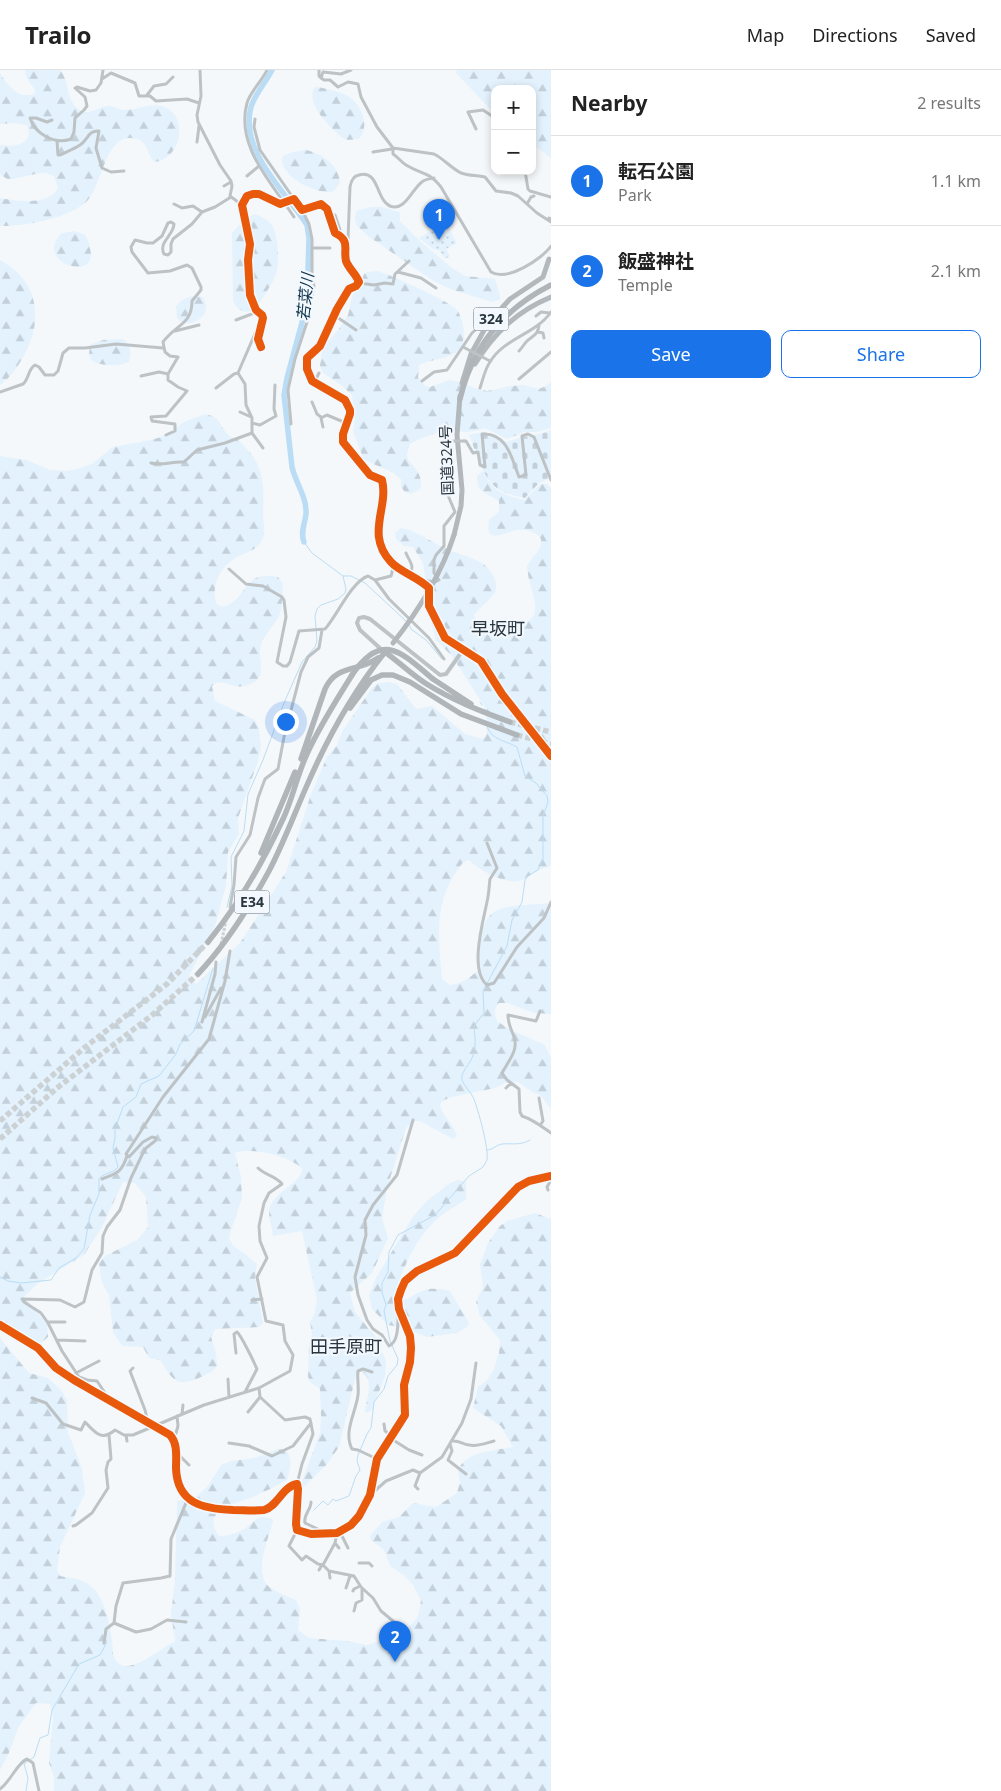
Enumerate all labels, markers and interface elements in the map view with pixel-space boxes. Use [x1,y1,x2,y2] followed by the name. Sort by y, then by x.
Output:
[25,18,92,51] text: Trailo
[747,23,784,47] text: Map
[812,23,898,47] text: Directions
[926,23,976,47] text: Saved
[491,85,536,175] map controls
[491,85,536,130] button: +
[571,89,647,117] text: Nearby
[917,92,981,114] text: 2 results
[491,130,536,175] button: −
[618,158,694,184] text: 転石公園
[582,170,592,192] text: 1
[931,170,981,192] text: 1.1 km
[618,184,652,206] text: Park
[423,199,455,240] pin: 1
[618,248,694,274] text: 飯盛神社
[582,260,592,282] text: 2
[931,260,981,282] text: 2.1 km
[292,270,319,322] water label: 若菜川
[618,274,673,296] text: Temple
[474,308,508,330] road number: 324
[571,330,771,378] button: Save
[781,330,981,378] button: Share
[435,424,457,496] street label: 国道324号
[471,616,525,640] district label: 早坂町
[273,709,299,735] your location
[234,890,270,914] road number: E34
[310,1334,382,1358] district label: 田手原町
[379,1621,411,1662] pin: 2

